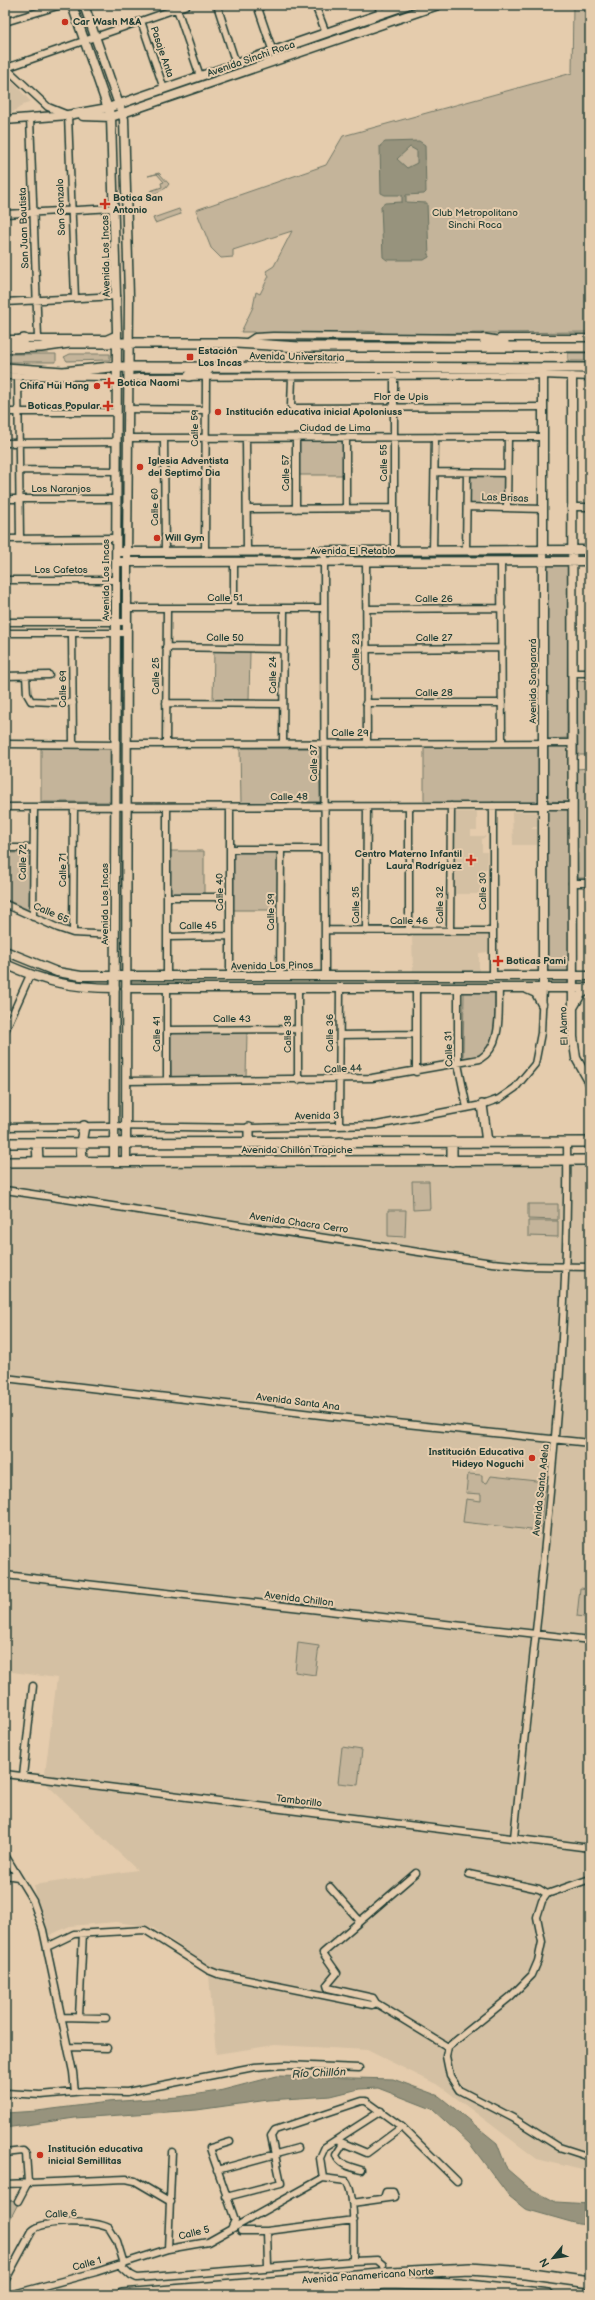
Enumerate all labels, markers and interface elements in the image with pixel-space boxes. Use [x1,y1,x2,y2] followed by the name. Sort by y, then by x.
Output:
[73,16,142,28] place label: Car Wash M&A
[60,17,70,27] marker: Car Wash M&A
[148,25,176,79] street label: Pasaje Anta
[206,38,297,80] street label: Avenida Sinchi Roca
[54,178,68,236] street label: San Gonzalo
[17,187,31,269] street label: San Juan Bautista
[112,192,163,216] place label: Botica San Antonio
[100,199,110,209] marker: Botica San Antonio
[432,207,518,231] park label: Club Metropolitano Sinchi Roca
[99,215,113,297] street label: Avenida Los Incas
[198,345,242,369] place label: Estación Los Incas
[249,350,345,364] street label: Avenida Universitaria
[185,352,195,362] marker: Estación Los Incas
[117,377,179,389] place label: Botica Naomi
[104,378,114,388] marker: Botica Naomi
[20,380,89,392] place label: Chifa Hui Hong
[92,381,102,391] marker: Chifa Hui Hong
[374,391,428,403] street label: Flor de Upis
[28,400,101,412] place label: Boticas Popular
[103,401,113,411] marker: Boticas Popular
[226,406,402,418] place label: Institución educativa inicial Apoloniuss
[213,407,223,417] marker: Institución educativa inicial Apoloniuss
[189,409,201,447] street label: Calle 59
[299,422,371,434] street label: Ciudad de Lima
[378,444,390,482] street label: Calle 55
[148,455,229,479] place label: Iglesia Adventista del Septimo Dia
[280,455,292,491] street label: Calle 57
[135,462,145,472] marker: Iglesia Adventista del Septimo Dia
[31,483,91,495] street label: Los Naranjos
[149,488,161,526] street label: Calle 60
[481,491,529,505] street label: Las Brisas
[165,532,205,544] place label: Will Gym
[152,533,162,543] marker: Will Gym
[100,539,112,621] street label: Avenida Los Incas
[311,545,396,557] street label: Avenida El Retablo
[34,564,88,576] street label: Los Cafetos
[207,592,243,604] street label: Calle 51
[415,593,453,605] street label: Calle 26
[206,632,244,644] street label: Calle 50
[416,632,452,644] street label: Calle 27
[350,633,362,671] street label: Calle 23
[527,638,539,724] street label: Avenida Sangarará
[267,656,279,694] street label: Calle 24
[150,657,162,695] street label: Calle 25
[57,670,69,708] street label: Calle 69
[415,687,453,699] street label: Calle 28
[331,727,369,739] street label: Calle 29
[308,744,320,781] street label: Calle 37
[270,791,308,803] street label: Calle 48
[17,844,29,880] street label: Calle 72
[355,848,462,872] place label: Centro Materno Infantil Laura Rodríguez
[57,853,69,887] street label: Calle 71
[465,854,477,866] marker: Centro Materno Infantil Laura Rodríguez
[99,863,111,945] street label: Avenida Los Incas
[477,872,489,910] street label: Calle 30
[214,873,226,911] street label: Calle 40
[350,886,362,924] street label: Calle 35
[434,886,446,924] street label: Calle 32
[265,893,277,931] street label: Calle 39
[31,900,71,926] street label: Calle 65
[390,915,428,927] street label: Calle 46
[179,920,217,932] street label: Calle 45
[506,955,566,967] place label: Boticas Pami
[493,956,503,966] marker: Boticas Pami
[231,959,313,973] street label: Avenida Los Pinos
[557,1006,571,1046] street label: El Alamo
[213,1013,251,1025] street label: Calle 43
[324,1014,336,1052] street label: Calle 36
[282,1015,294,1053] street label: Calle 38
[151,1016,163,1052] street label: Calle 41
[442,1031,456,1067] street label: Calle 31
[324,1062,362,1076] street label: Calle 44
[295,1110,339,1122] street label: Avenida 3
[241,1144,353,1156] street label: Avenida Chillón Trapiche
[249,1210,350,1236] street label: Avenida Chacra Cerro
[255,1391,341,1413] street label: Avenida Santa Ana
[530,1443,552,1536] street label: Avenida Santa Adela
[428,1446,524,1470] place label: Institución Educativa Hideyo Noguchi
[527,1453,537,1463] marker: Institución Educativa Hideyo Noguchi
[264,1589,334,1609] street label: Avenida Chillon
[275,1792,323,1810] street label: Tamborillo
[292,2065,346,2081] water label: Río Chillón
[48,2143,143,2167] place label: Institución educativa inicial Semillitas
[35,2150,45,2160] marker: Institución educativa inicial Semillitas
[45,2207,77,2221] street label: Calle 6
[177,2223,211,2243] street label: Calle 5
[533,2238,573,2278] north arrow
[71,2254,103,2274] street label: Calle 1
[537,2256,552,2269] text: N
[302,2265,434,2287] street label: Avenida Panamericana Norte

